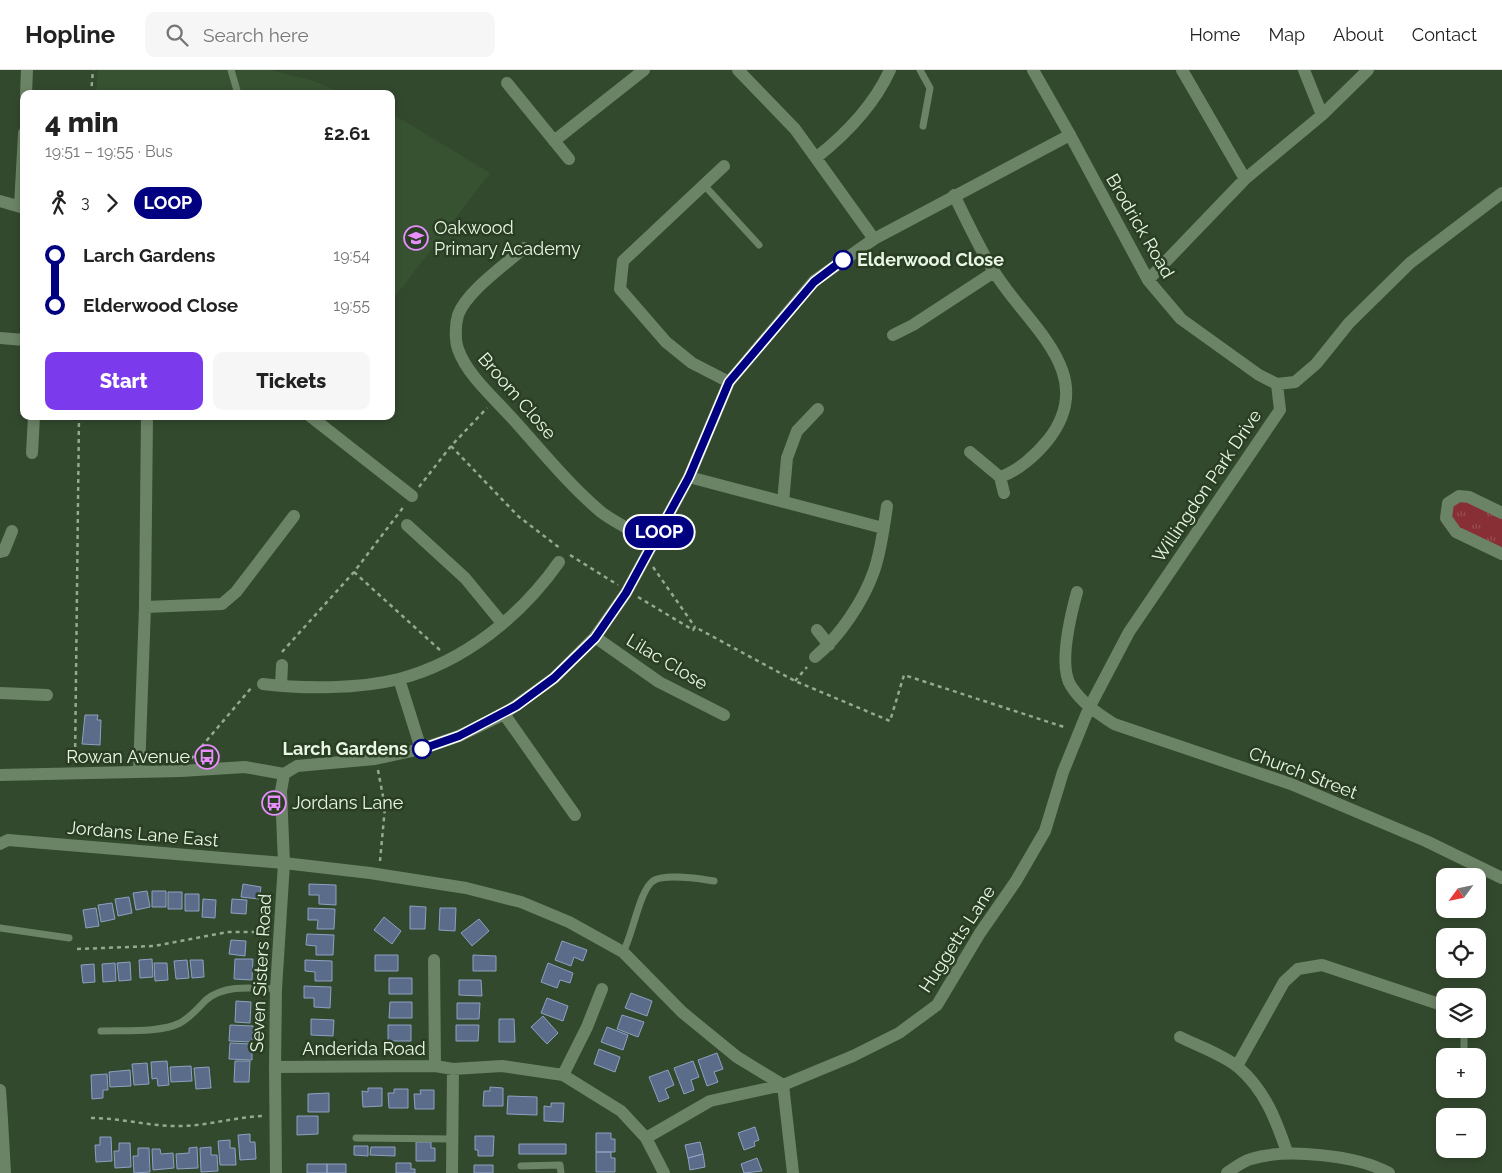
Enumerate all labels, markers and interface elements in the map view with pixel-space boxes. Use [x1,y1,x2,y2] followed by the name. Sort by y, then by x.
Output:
[145,12,495,57] search box
[25,20,115,49] text: Hopline
[163,21,191,49] icon: search
[203,24,309,46] text: Search here
[1189,24,1240,45] text: Home
[1268,24,1305,45] text: Map
[1333,24,1384,45] text: About
[1412,24,1477,45] text: Contact
[45,106,119,139] text: 4 min
[324,122,370,144] text: £2.61
[45,142,173,161] text: 19:51 – 19:55 · Bus
[1102,170,1179,282] street label: Brodrick Road
[45,189,73,217] icon: walk
[98,189,126,217] icon: forward
[144,192,192,213] text: LOOP
[81,193,90,212] text: 3
[434,217,581,259] place label: Oakwood Primary Academy
[403,225,429,251] school or university icon: Oakwood Primary Academy
[83,244,215,266] text: Larch Gardens
[333,246,370,265] text: 19:54
[857,249,1004,270] place label: Elderwood Close
[833,250,853,270] marker: Elderwood Close
[83,294,238,316] text: Elderwood Close
[333,296,370,315] text: 19:55
[474,348,561,444] street label: Broom Close
[45,352,203,410] button: Start
[213,352,370,410] button: Tickets
[1148,405,1266,566] street label: Willingdon Park Drive
[624,516,694,548] line badge: LOOP
[635,521,683,542] text: LOOP
[623,629,712,694] street label: Lilac Close
[283,738,408,759] place label: Larch Gardens
[412,739,432,759] marker: Larch Gardens
[1246,742,1360,803] street label: Church Street
[194,744,220,770] bus stop icon: Rowan Avenue
[66,746,190,767] place label: Rowan Avenue
[261,790,287,816] bus stop icon: Jordans Lane
[292,792,404,813] place label: Jordans Lane
[67,816,219,851] street label: Jordans Lane East
[1436,868,1486,918] north arrow
[1436,868,1486,1158] map controls
[914,881,999,996] street label: Huggetts Lane
[246,893,275,1053] street label: Seven Sisters Road
[1436,928,1486,978] button: locate
[1436,988,1486,1038] button: layers
[302,1038,426,1059] street label: Anderida Road
[1436,1048,1486,1098] button: +
[1436,1108,1486,1158] button: −

